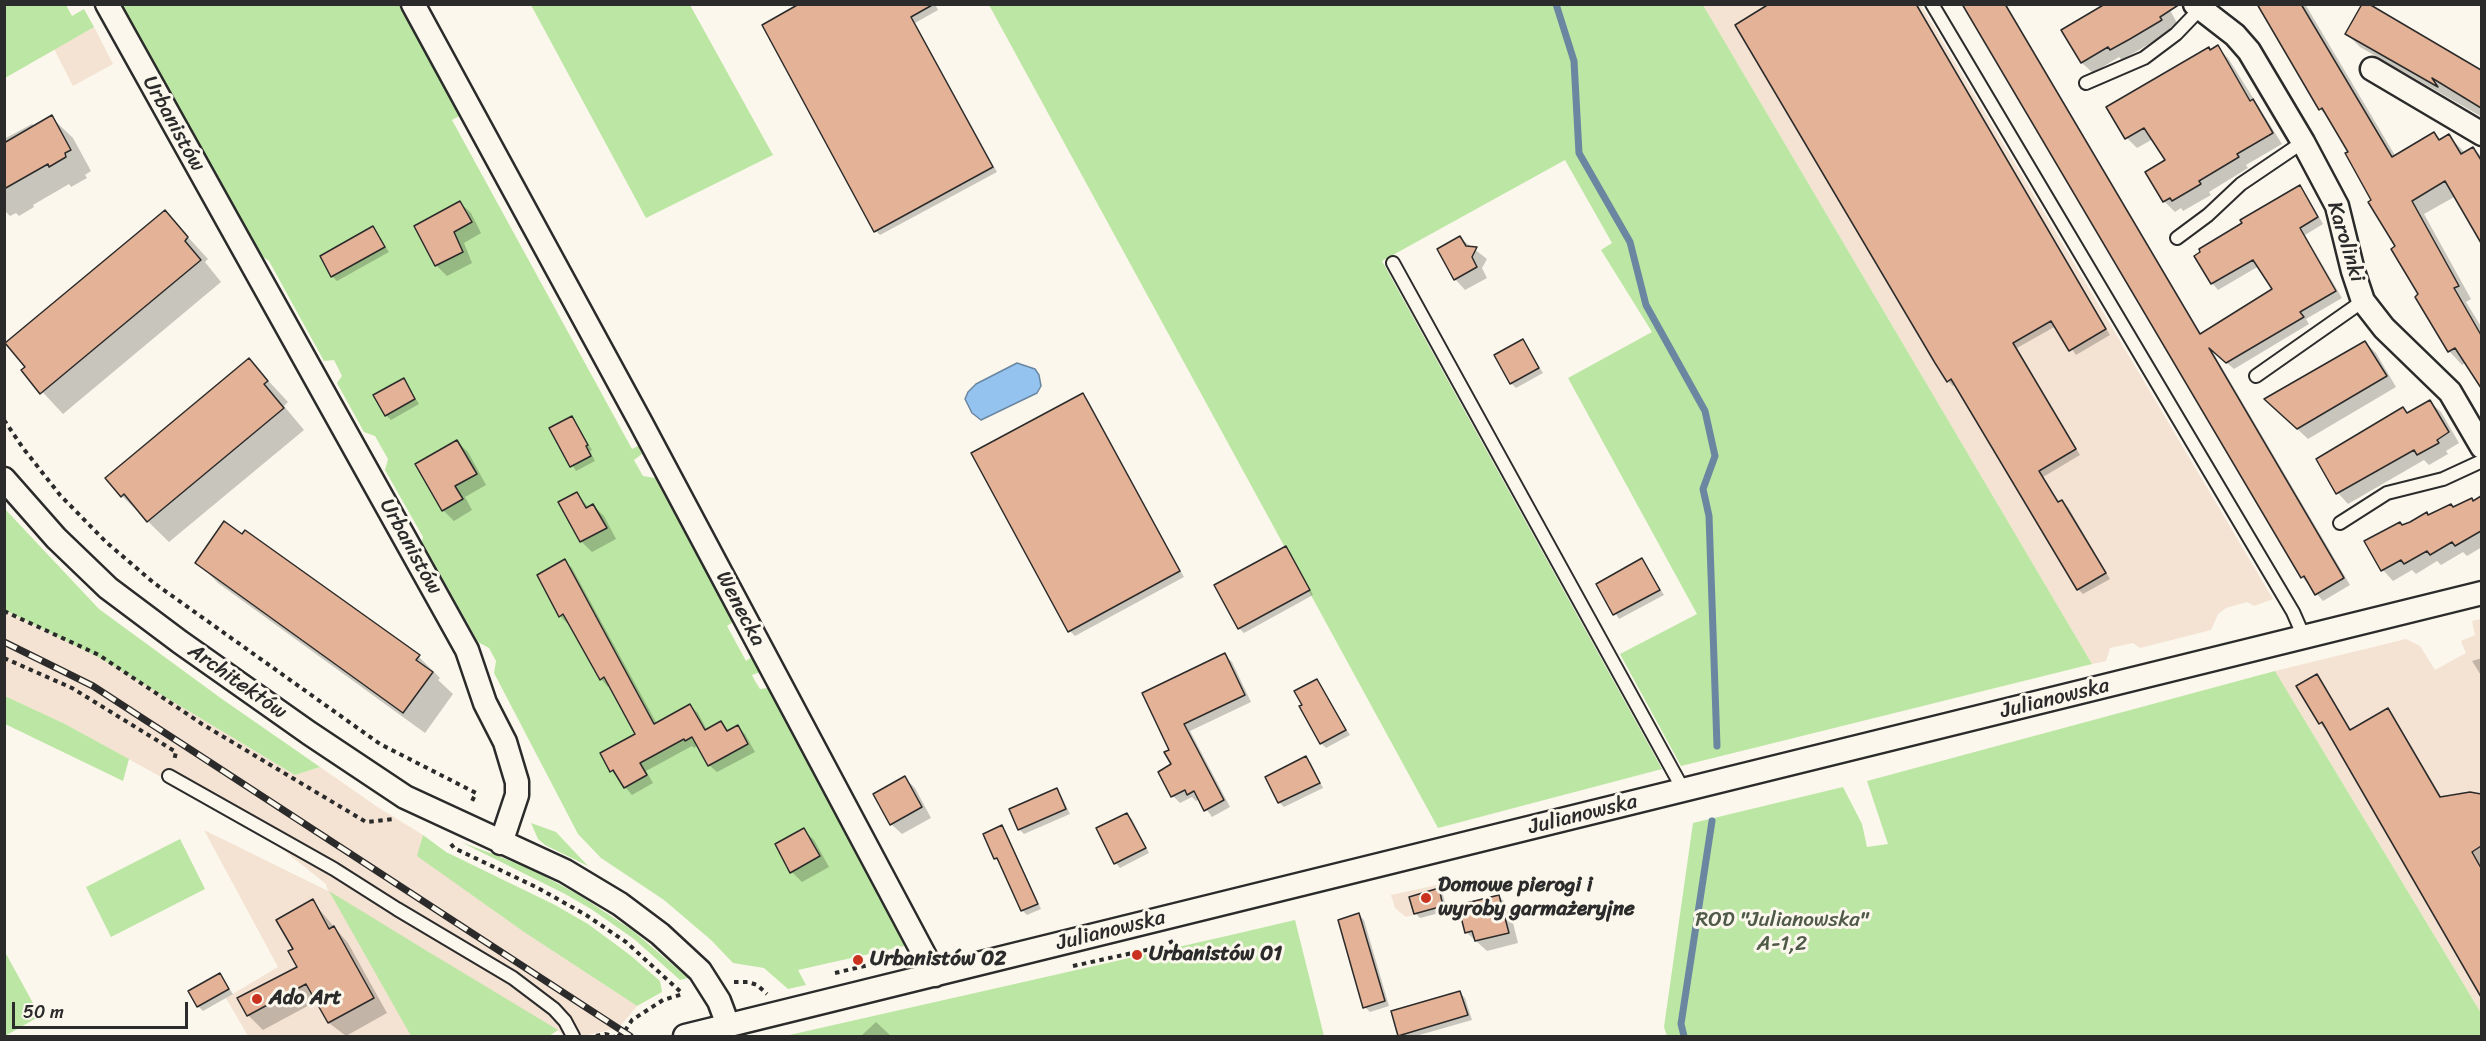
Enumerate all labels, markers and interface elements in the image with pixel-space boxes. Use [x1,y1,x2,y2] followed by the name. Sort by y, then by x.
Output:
[136,72,210,176] street label: Urbanistów
[2321,199,2369,285] street label: Karolinki
[373,495,447,599] street label: Urbanistów
[710,567,770,651] street label: Wenecka
[183,639,291,725] street label: Architektów
[1998,673,2112,725] street label: Julianowska
[1526,789,1640,841] street label: Julianowska
[1438,873,1635,923] place label: Domowe pierogi i wyroby garmażeryjne
[1419,891,1433,905] marker: Domowe pierogi i wyroby garmażeryjne
[1054,905,1168,957] street label: Julianowska
[1696,908,1868,958] park label: ROD "Julianowska" A-1,2
[1149,942,1282,968] place label: Urbanistów 01
[870,947,1006,973] place label: Urbanistów 02
[1130,948,1144,962] marker: Urbanistów 01
[851,953,865,967] marker: Urbanistów 02
[269,986,342,1012] place label: Ado Art
[15,990,190,1028] scale bar
[250,992,264,1006] marker: Ado Art
[23,996,64,1028] text: 50 m

